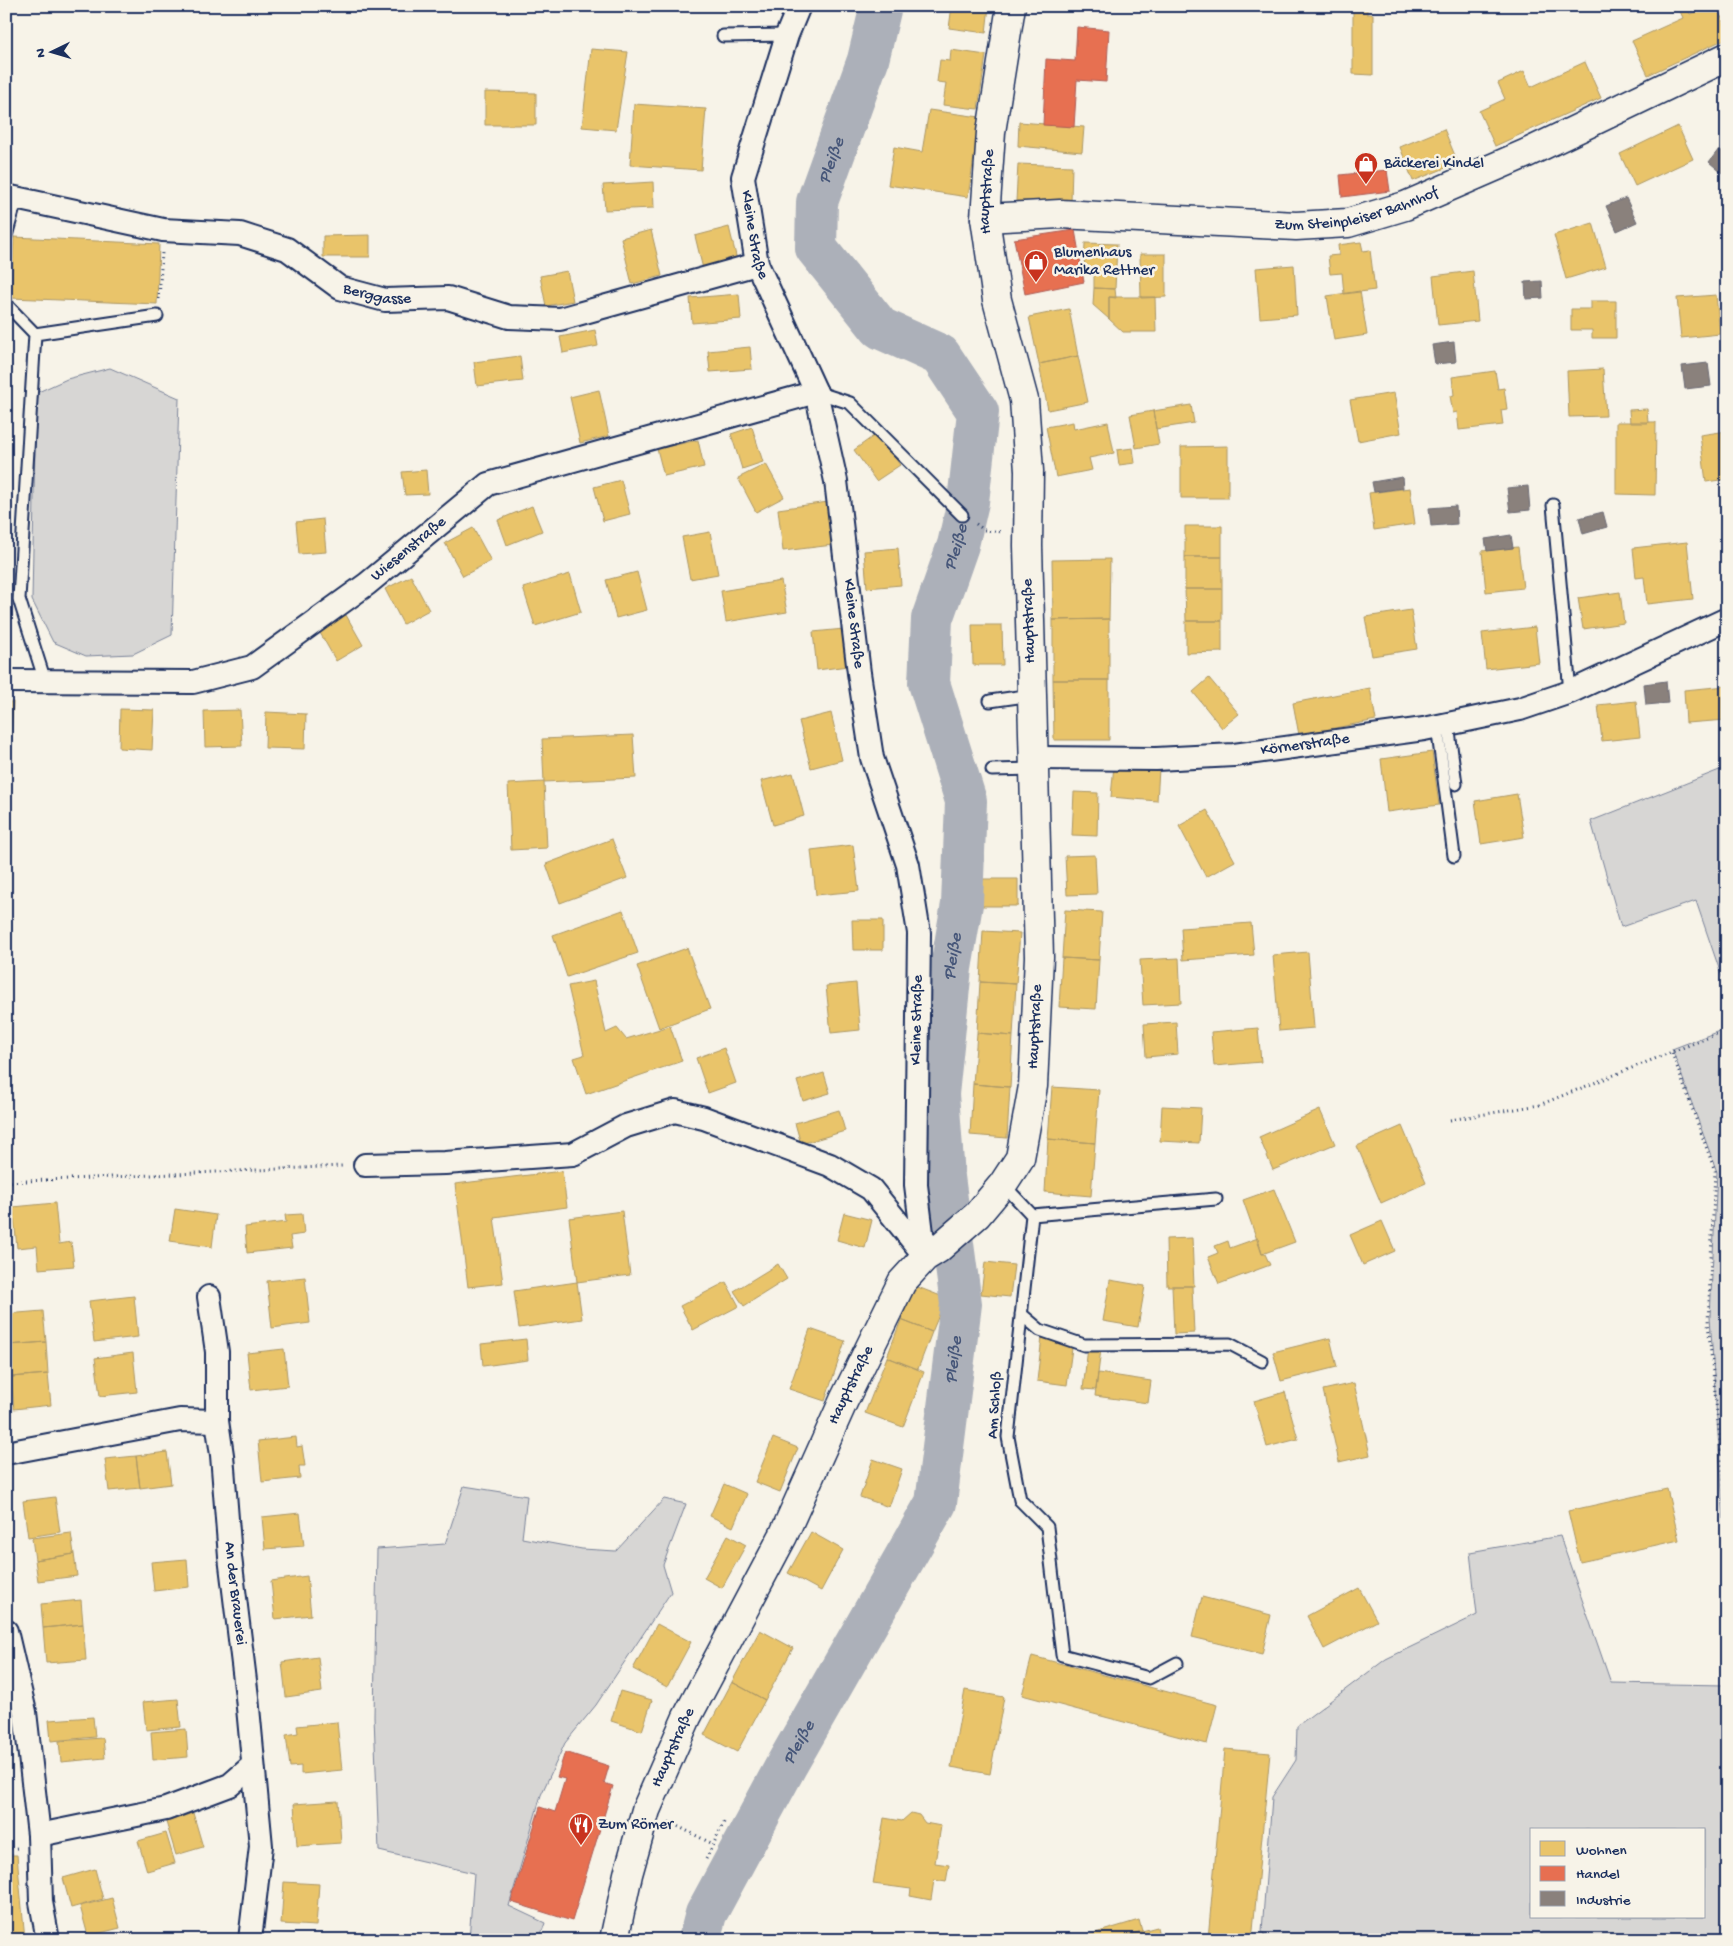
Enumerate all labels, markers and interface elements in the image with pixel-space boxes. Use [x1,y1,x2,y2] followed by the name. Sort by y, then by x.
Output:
[28,28,78,78] north arrow
[33,48,50,58] text: N
[814,134,850,187] water label: Pleiße
[975,148,999,235] street label: Hauptstraße
[1353,151,1379,185] shop icon: Bäckerei Kindel
[1383,155,1484,174] place label: Bäckerei Kindel
[1274,183,1442,236] street label: Zum Steinpleiser Bahnhof
[736,189,773,283] street label: Kleine Straße
[1053,244,1155,281] place label: Blumenhaus Marika Rettner
[1023,249,1049,283] shop icon: Blumenhaus Marika Rettner
[340,279,412,310] street label: Berggasse
[367,512,451,586] street label: Wiesenstraße
[939,522,973,573] water label: Pleiße
[838,578,868,670] street label: Kleine Straße
[1019,578,1041,664] street label: Hauptstraße
[1260,730,1351,761] street label: Körnerstraße
[939,931,967,981] water label: Pleiße
[908,974,928,1065] street label: Kleine Straße
[1024,983,1047,1070] street label: Hauptstraße
[941,1335,967,1385] water label: Pleiße
[825,1342,879,1428] street label: Hauptstraße
[984,1370,1008,1439] street label: Am Schloß
[219,1541,250,1646] street label: An der Brauerei
[648,1704,700,1790] street label: Hauptstraße
[778,1716,820,1768] water label: Pleiße
[568,1812,594,1846] restaurant icon: Zum Römer
[598,1816,674,1835] place label: Zum Römer
[1530,1828,1706,1918] legend
[1576,1842,1627,1860] text: Wohnen
[1576,1866,1620,1884] text: Handel
[1576,1892,1631,1910] text: Industrie

